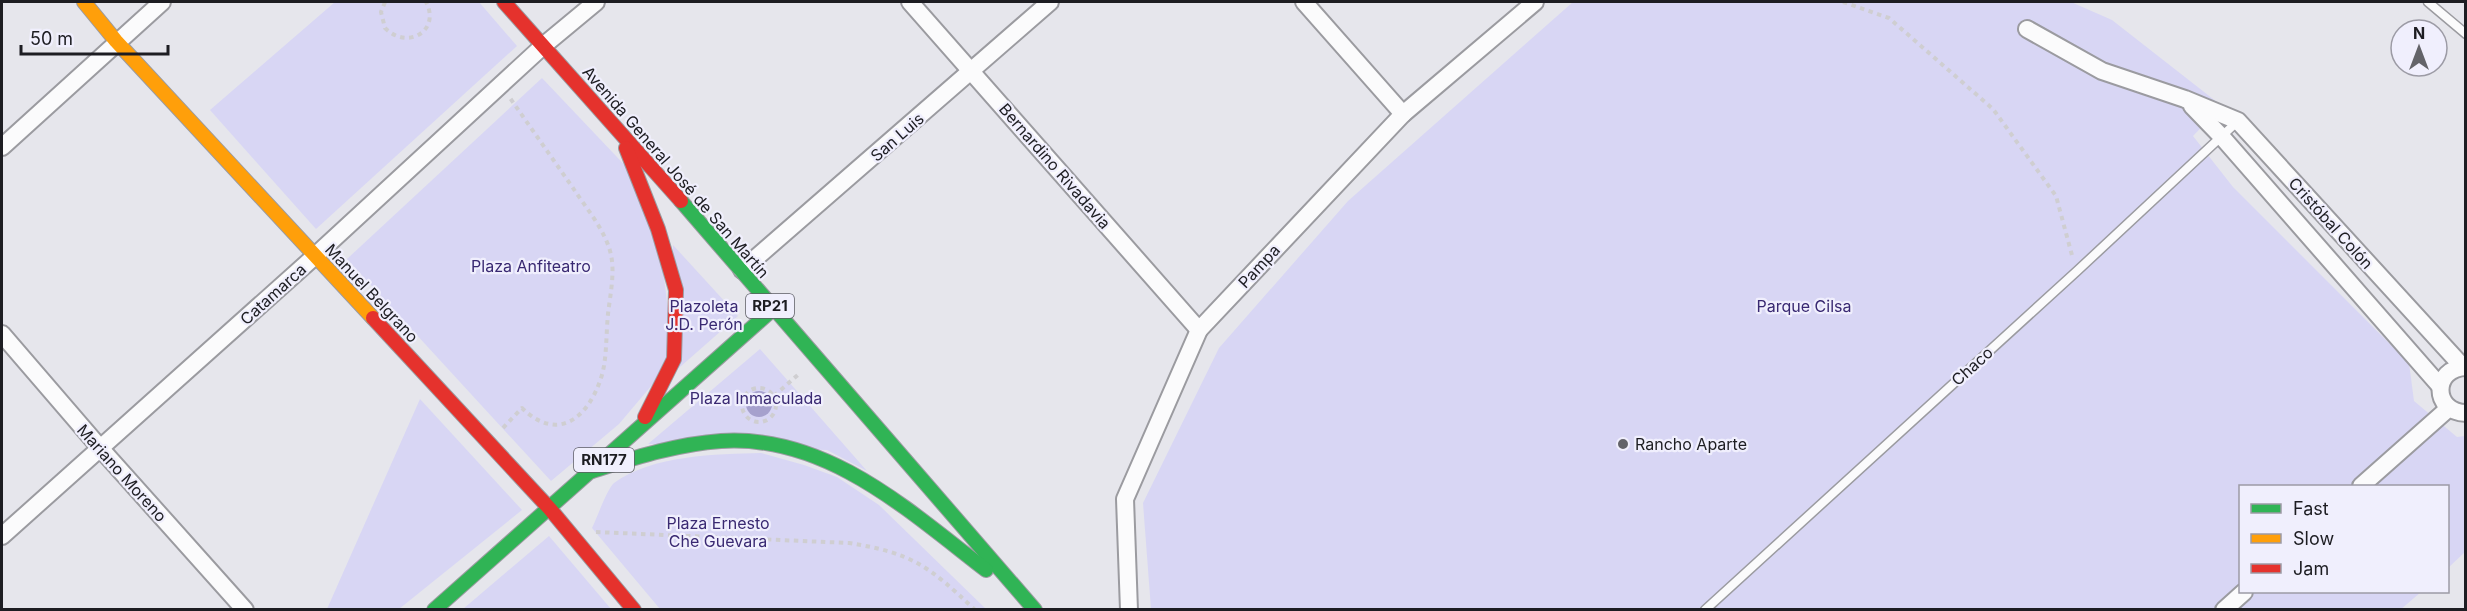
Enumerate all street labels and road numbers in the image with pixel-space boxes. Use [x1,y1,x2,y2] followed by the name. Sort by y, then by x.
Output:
[579,62,773,282] street label: Avenida General José de San Martín
[995,99,1115,233] street label: Bernardino Rivadavia
[866,108,928,166] street label: San Luis
[2285,173,2377,273] street label: Cristóbal Colón
[321,240,423,346] street label: Manuel Belgrano
[1234,240,1284,292] street label: Pampa
[236,259,310,329] street label: Catamarca
[746,294,794,318] road number: RP21
[1947,342,1997,390] street label: Chaco
[73,420,171,526] street label: Mariano Moreno
[574,448,634,472] road number: RN177

